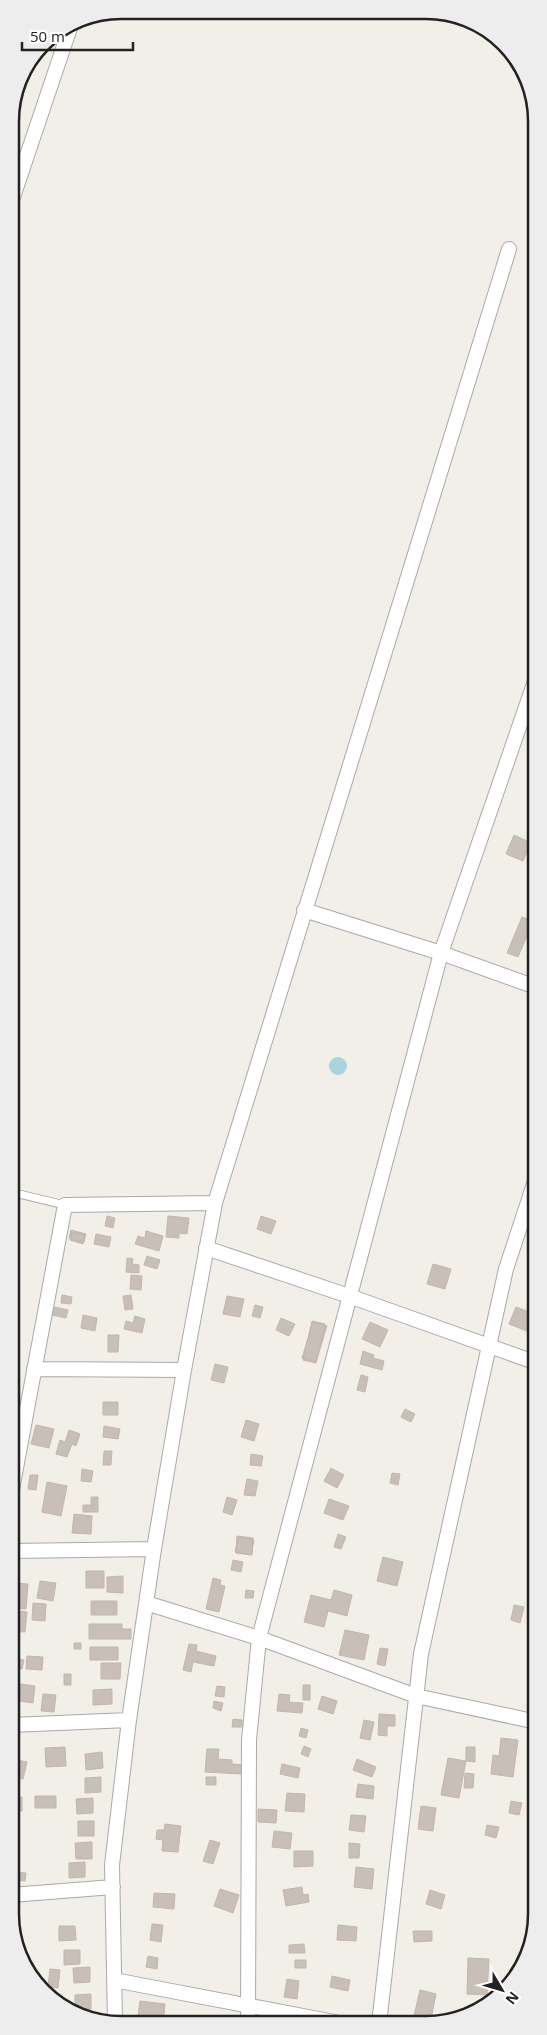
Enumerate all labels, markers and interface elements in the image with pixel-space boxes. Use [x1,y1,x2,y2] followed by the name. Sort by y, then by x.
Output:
[22,20,134,52] scale bar
[30,26,65,46] text: 50 m
[477,1965,527,2015] north arrow
[502,1988,524,2009] text: N

